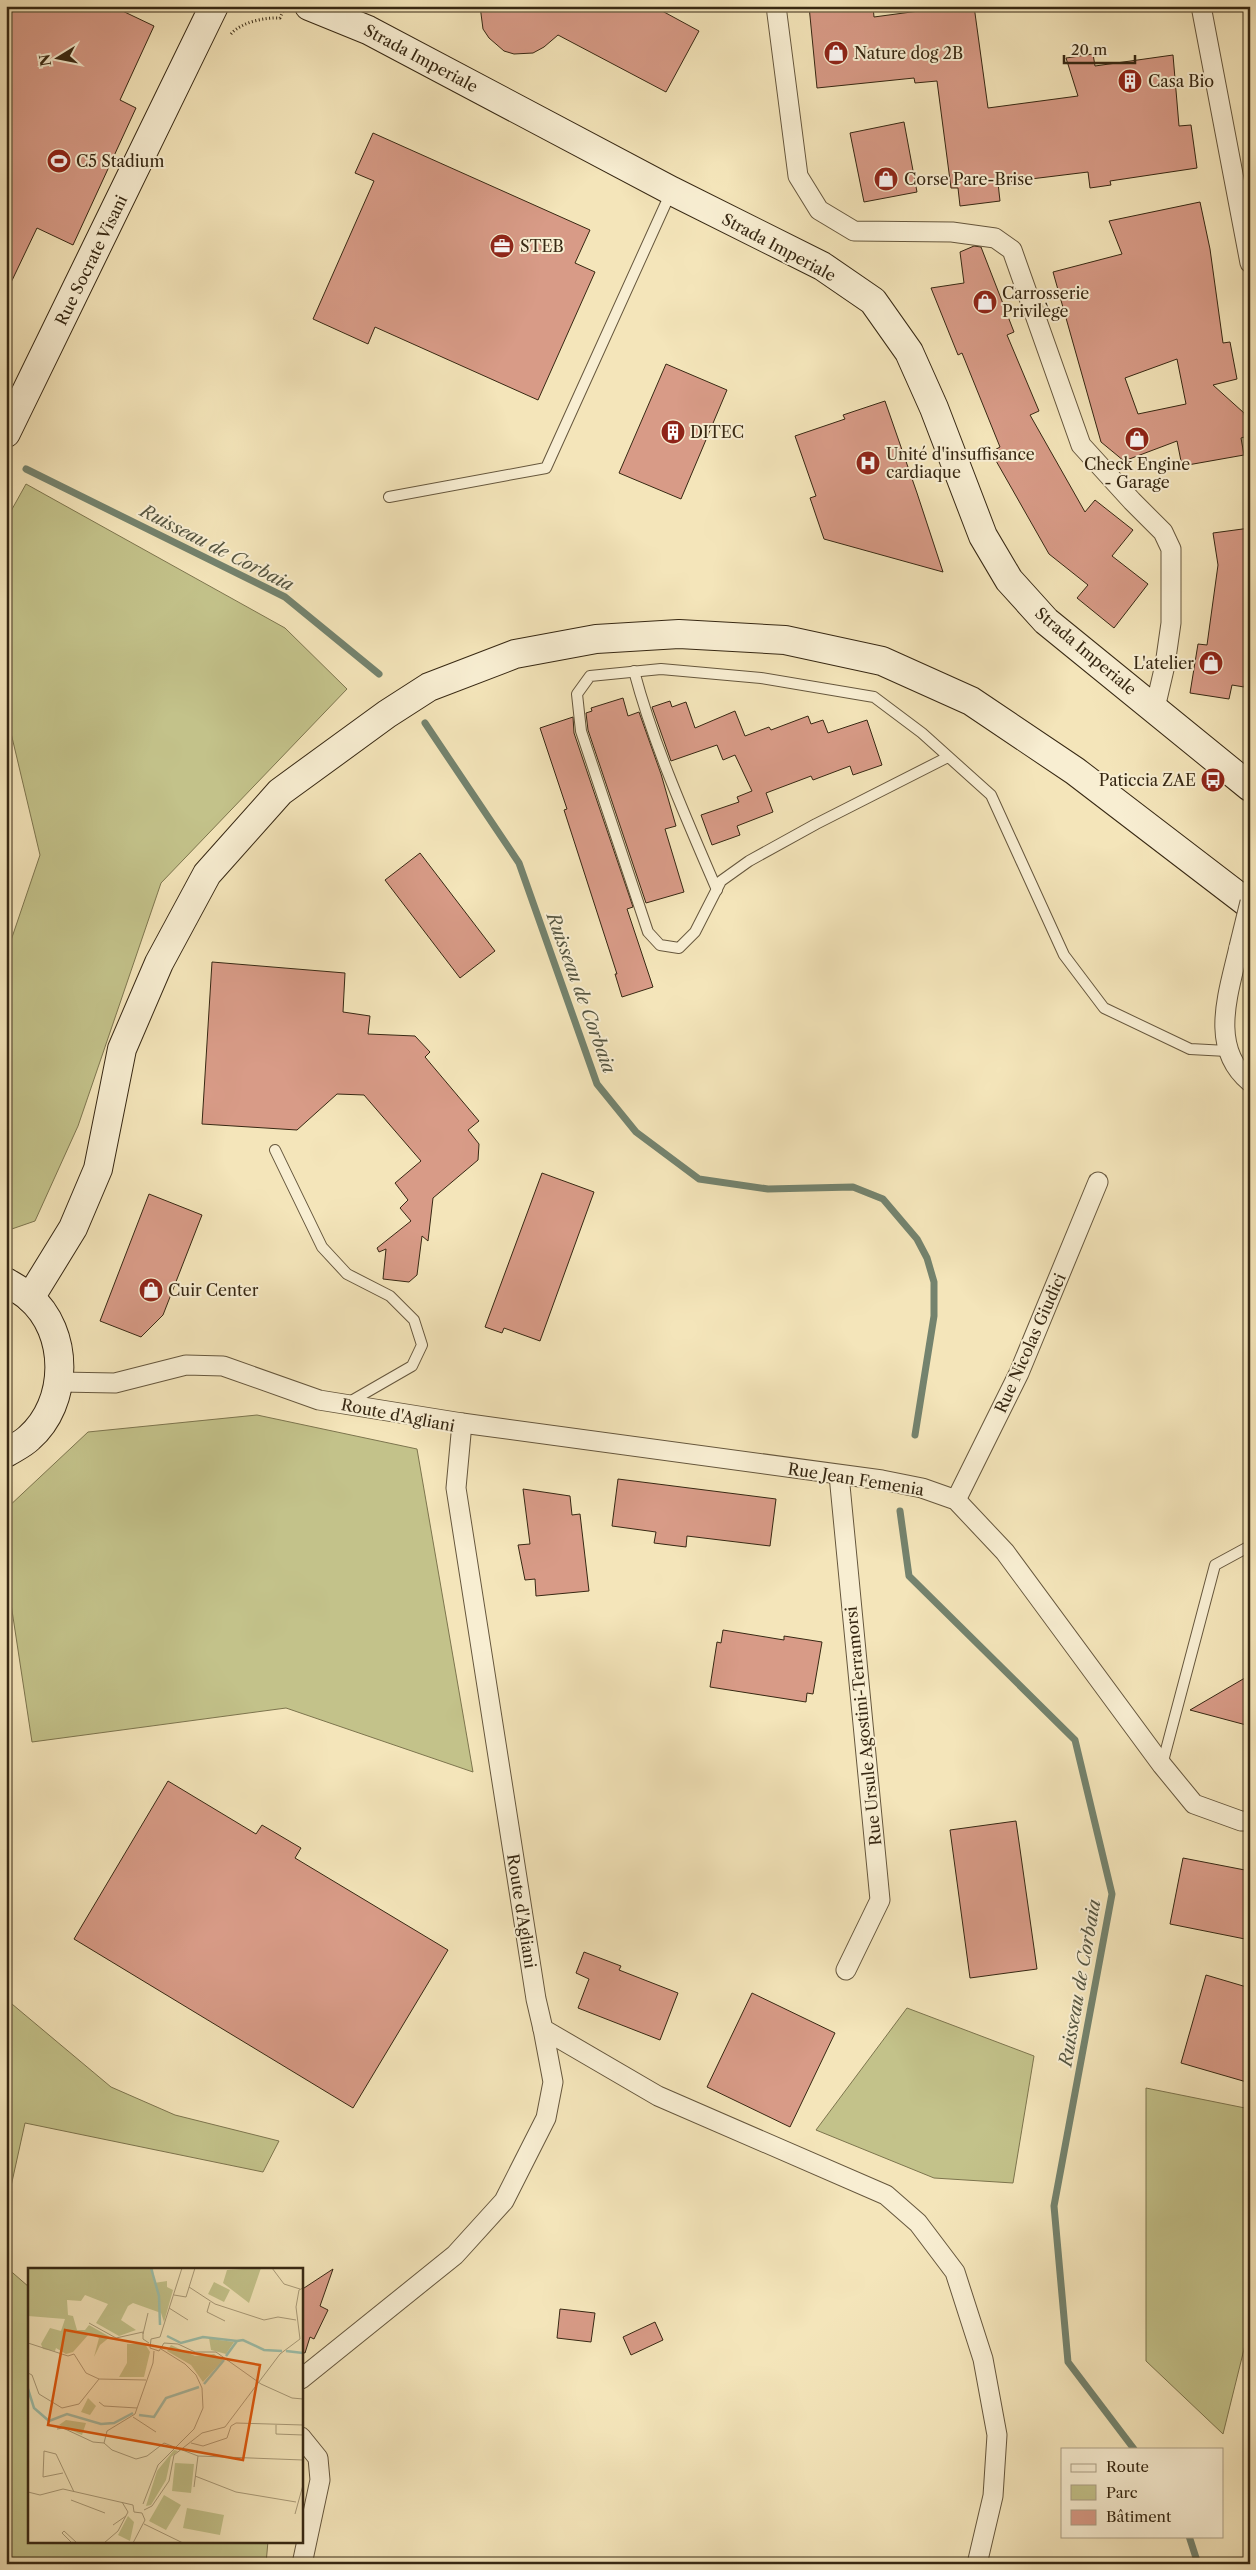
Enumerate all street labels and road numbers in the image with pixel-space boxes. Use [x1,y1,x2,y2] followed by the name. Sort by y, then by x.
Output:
[361,20,481,96] street label: Strada Imperiale
[51,191,131,328] street label: Rue Socrate Visani
[719,209,839,285] street label: Strada Imperiale
[1031,603,1141,699] street label: Strada Imperiale
[990,1270,1070,1416] street label: Rue Nicolas Giudici
[339,1394,457,1436] street label: Route d'Agliani
[786,1458,926,1500] street label: Rue Jean Femenia
[840,1605,886,1847] street label: Rue Ursule Agostini-Terramorsi
[503,1852,541,1970] street label: Route d'Agliani

